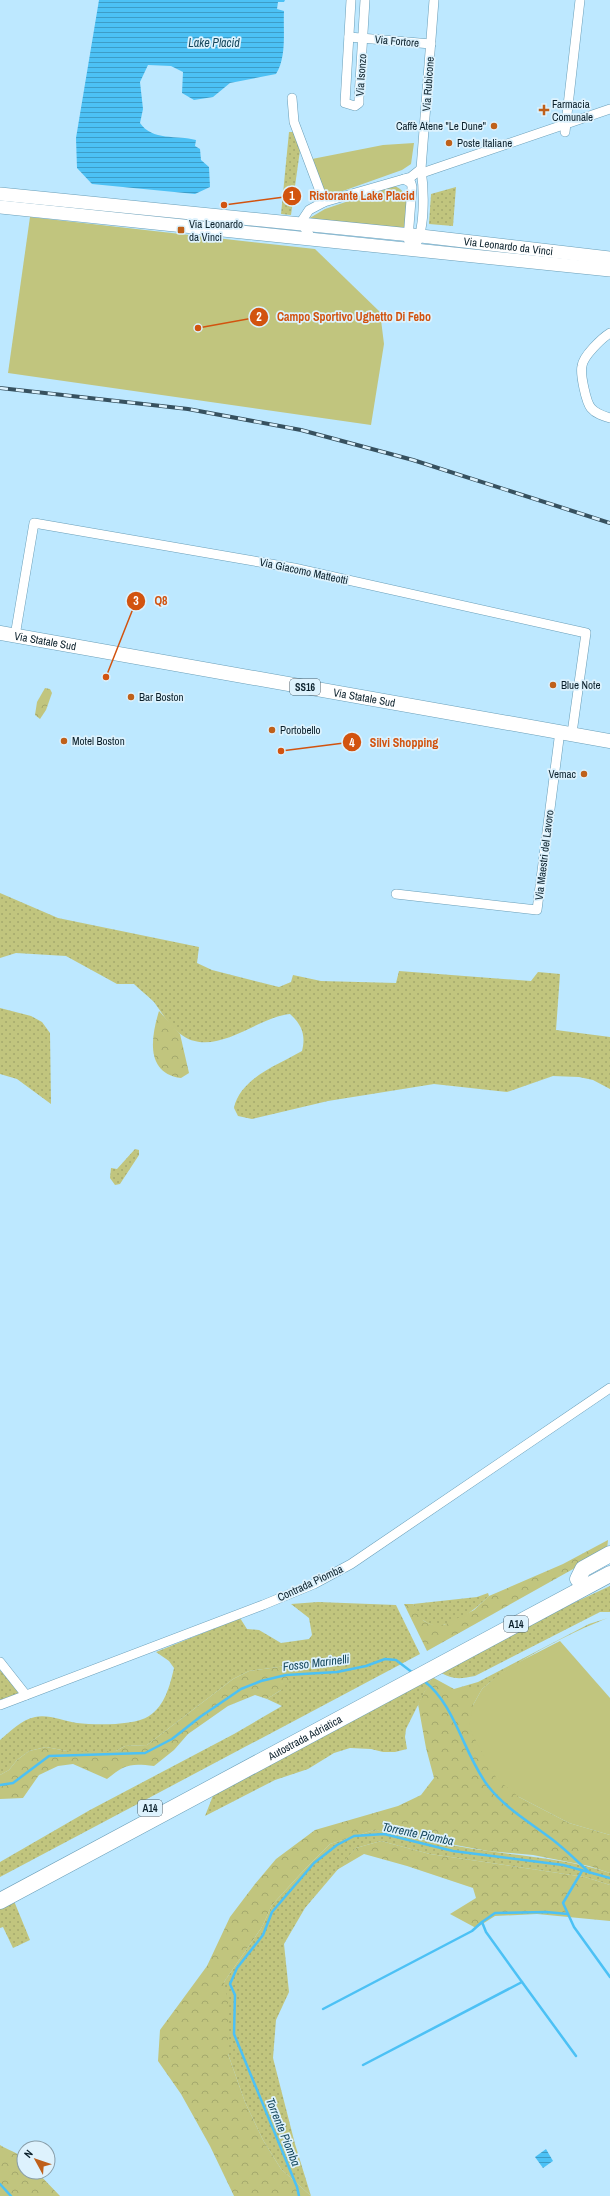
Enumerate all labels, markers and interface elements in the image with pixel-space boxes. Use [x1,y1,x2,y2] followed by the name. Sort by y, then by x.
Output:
[374,32,420,50] street label: Via Fortore
[188,35,240,51] water label: Lake Placid
[353,53,369,97] street label: Via Isonzo
[419,56,437,112] street label: Via Rubicone
[552,97,593,124] place label: Farmacia Comunale
[539,105,549,115] marker: Farmacia Comunale
[396,119,486,133] place label: Caffè Atene "Le Dune"
[489,121,499,131] marker: Caffè Atene "Le Dune"
[457,136,512,150] place label: Poste Italiane
[444,138,454,148] marker: Poste Italiane
[282,184,423,208] callout: Ristorante Lake Placid
[289,188,295,204] text: 1
[309,188,415,204] text: Ristorante Lake Placid
[189,217,243,244] place label: Via Leonardo da Vinci
[176,225,186,235] marker: Via Leonardo da Vinci
[463,234,554,258] street label: Via Leonardo da Vinci
[249,305,440,329] callout: Campo Sportivo Ughetto Di Febo
[256,309,262,325] text: 2
[277,309,431,325] text: Campo Sportivo Ughetto Di Febo
[258,555,350,587] street label: Via Giacomo Matteotti
[126,589,175,613] callout: Q8
[133,593,139,609] text: 3
[154,593,168,609] text: Q8
[13,629,77,653] street label: Via Statale Sud
[561,678,601,692] place label: Blue Note
[290,679,320,695] road number: SS16
[548,680,558,690] marker: Blue Note
[332,685,396,710] street label: Via Statale Sud
[139,690,184,704] place label: Bar Boston
[126,692,136,702] marker: Bar Boston
[280,723,321,737] place label: Portobello
[267,725,277,735] marker: Portobello
[342,730,446,754] callout: Silvi Shopping
[72,734,125,748] place label: Motel Boston
[349,735,355,751] text: 4
[370,735,438,751] text: Silvi Shopping
[59,736,69,746] marker: Motel Boston
[548,767,576,781] place label: Vemac
[579,769,589,779] marker: Vemac
[532,809,556,901] street label: Via Maestri del Lavoro
[275,1562,345,1604] street label: Contrada Piomba
[504,1616,528,1632] road number: A14
[282,1651,350,1675] water label: Fosso Marinelli
[265,1712,344,1764] street label: Autostrada Adriatica
[138,1800,162,1816] road number: A14
[381,1819,456,1849] water label: Torrente Piomba
[262,2095,304,2169] water label: Torrente Piomba
[16,2140,56,2180] north arrow
[21,2147,36,2161] text: N

